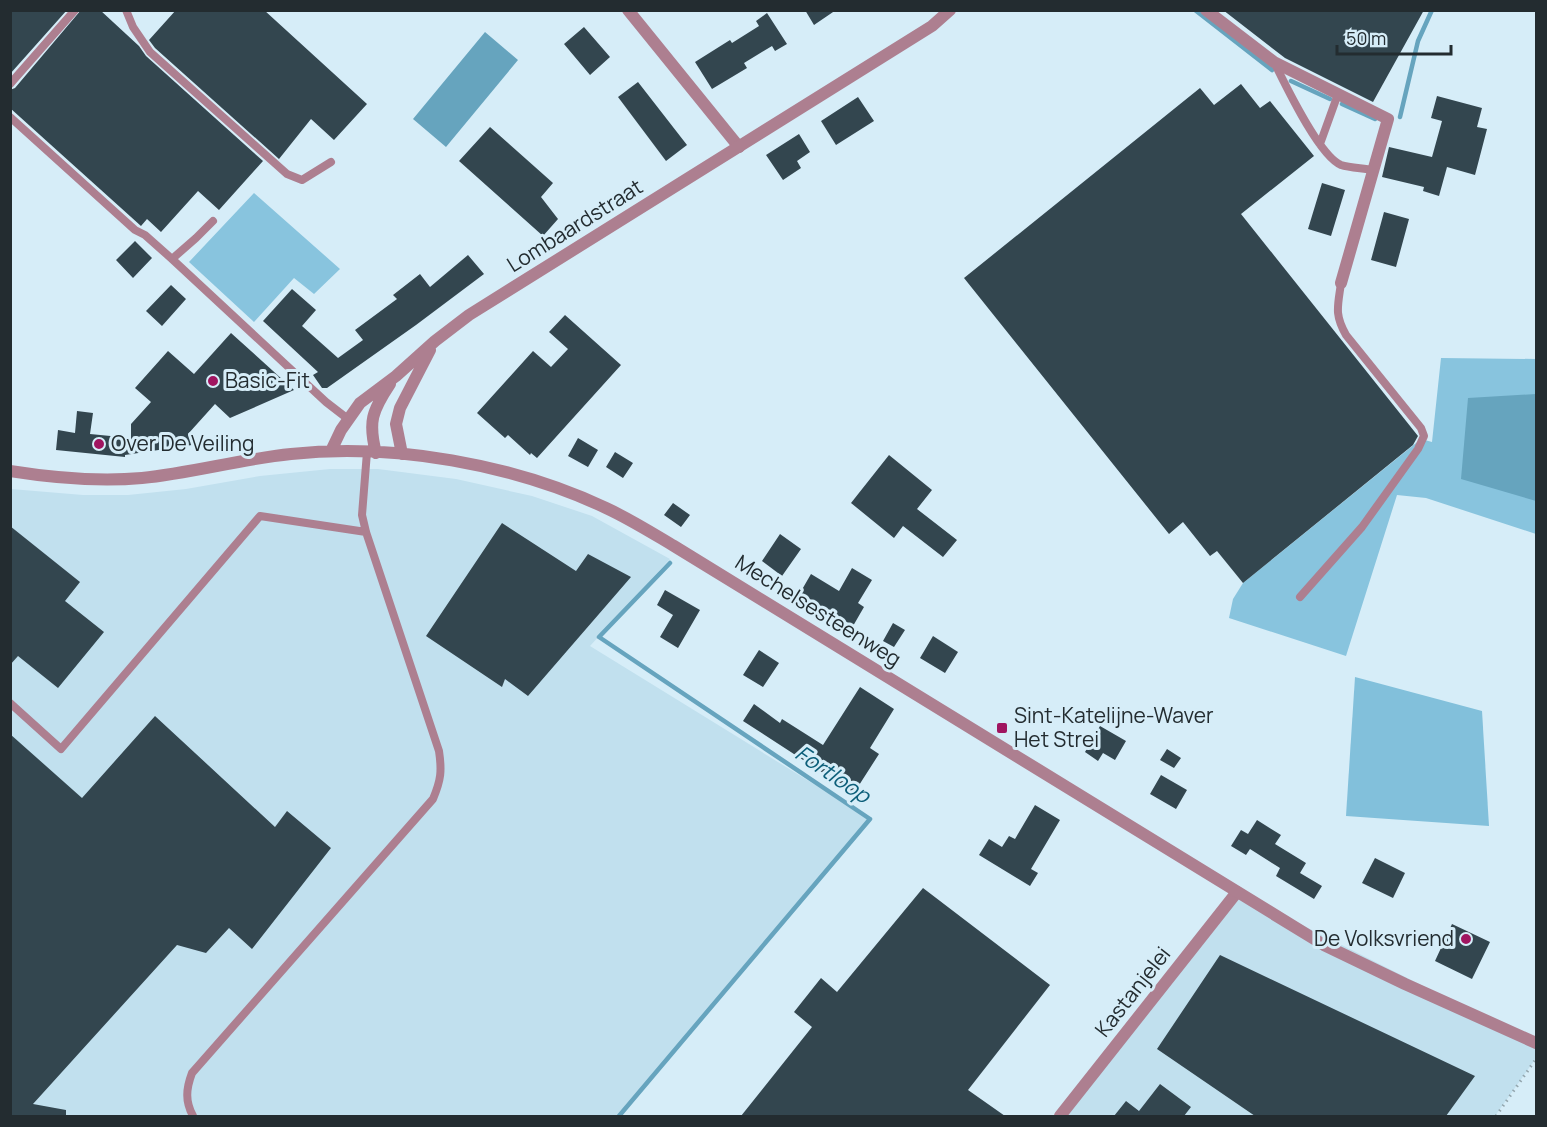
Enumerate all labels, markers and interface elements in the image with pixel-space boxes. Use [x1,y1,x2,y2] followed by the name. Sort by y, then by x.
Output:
[1337,18,1451,56] scale bar
[1346,26,1386,50] text: 50 m
[501,172,648,278] street label: Lombaardstraat
[225,366,310,394] place label: Basic-Fit
[206,374,220,388] marker: Basic-Fit
[111,429,254,457] place label: Over De Veiling
[92,437,106,451] marker: Over De Veiling
[730,548,907,673] street label: Mechelsesteenweg
[1014,701,1214,753] place label: Sint-Katelijne-Waver Het Strei
[995,721,1009,735] marker: Sint-Katelijne-Waver Het Strei
[790,738,878,811] water label: Fortloop
[1314,924,1454,952] place label: De Volksvriend
[1459,932,1473,946] marker: De Volksvriend
[1088,940,1176,1042] street label: Kastanjelei

